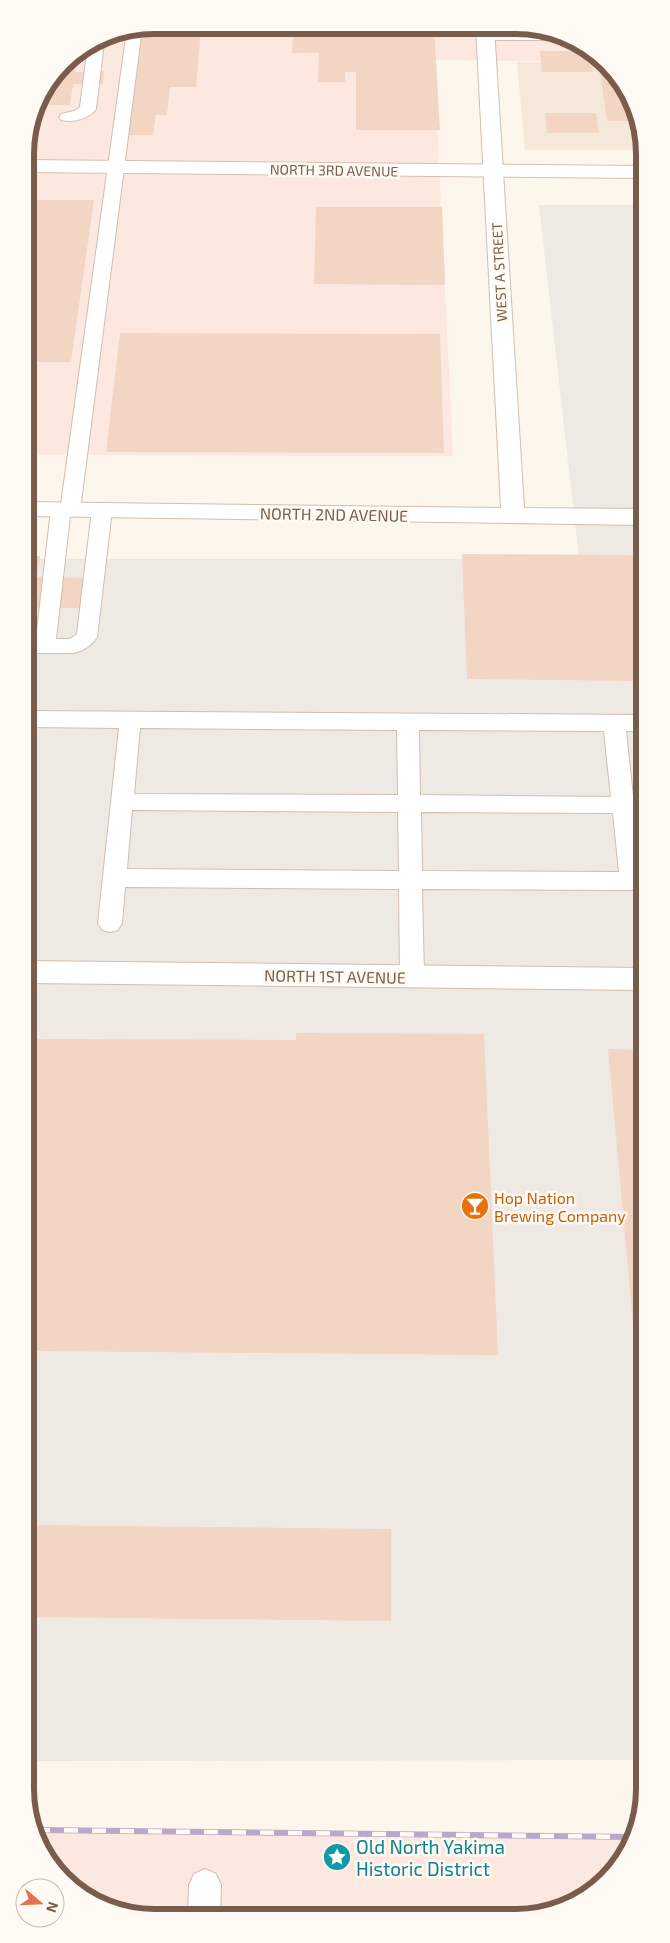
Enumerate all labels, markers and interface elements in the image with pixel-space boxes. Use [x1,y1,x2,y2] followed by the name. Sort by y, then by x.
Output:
[270,160,399,180] street label: NORTH 3RD AVENUE
[488,222,510,322] street label: WEST A STREET
[260,503,408,525] street label: NORTH 2ND AVENUE
[264,965,406,987] street label: NORTH 1ST AVENUE
[494,1188,626,1225] place label: Hop Nation Brewing Company
[460,1191,490,1221] bar icon: Hop Nation Brewing Company
[356,1835,505,1880] place label: Old North Yakima Historic District
[322,1842,352,1872] place icon: Old North Yakima Historic District
[15,1878,65,1928] north arrow
[43,1900,62,1915] text: N

